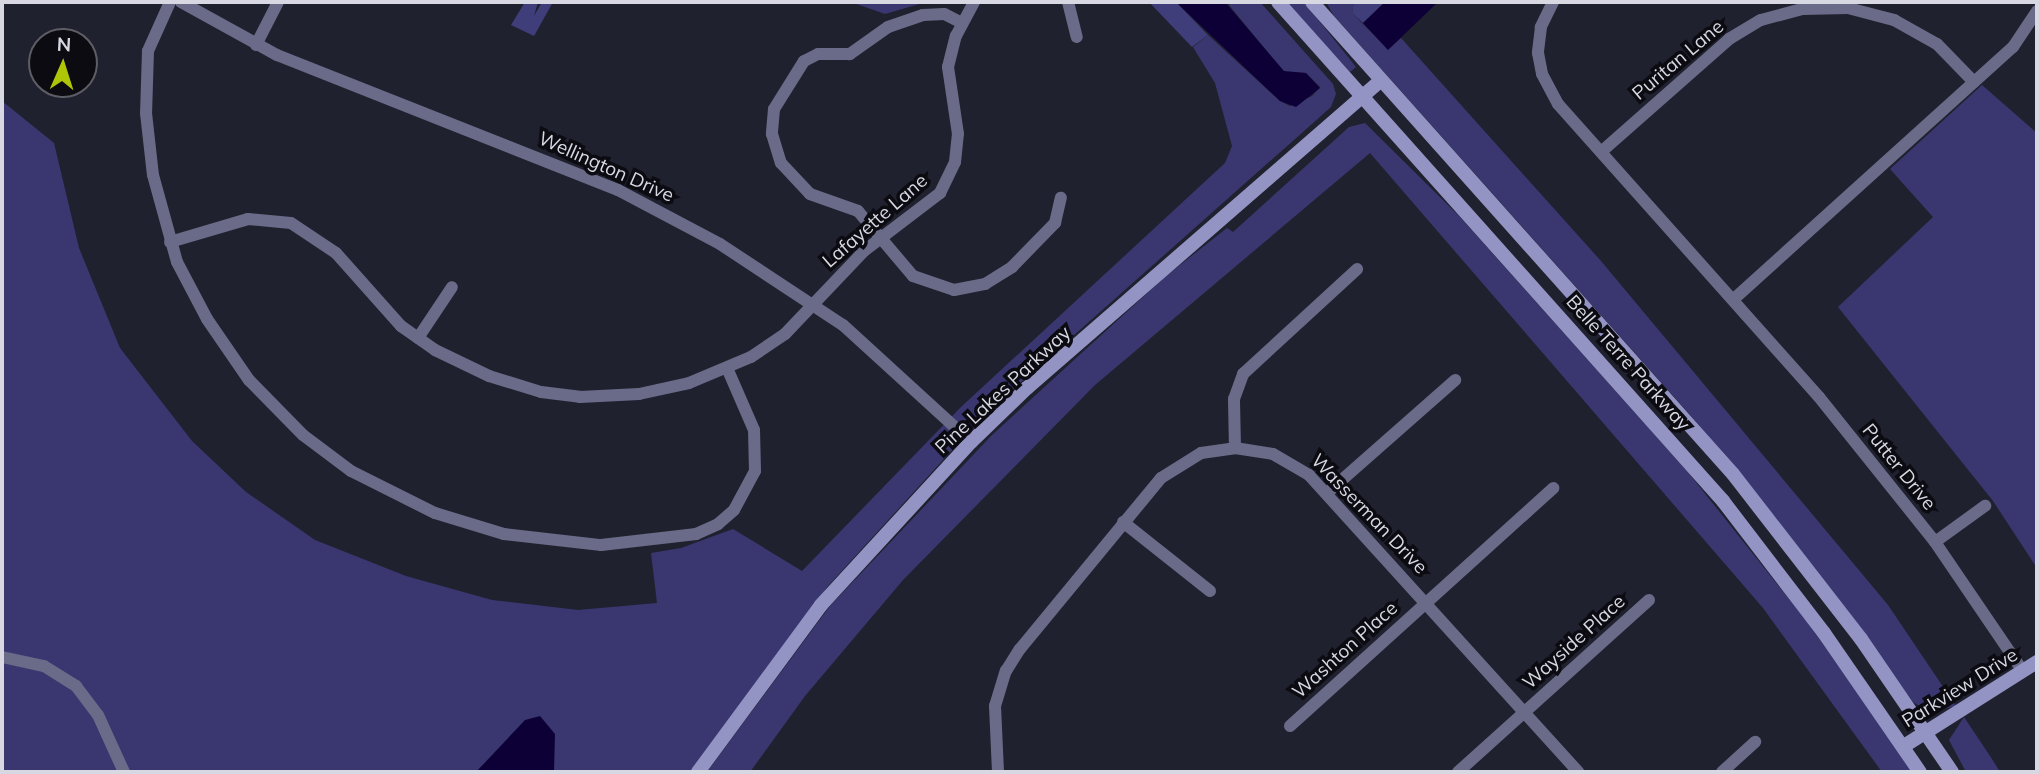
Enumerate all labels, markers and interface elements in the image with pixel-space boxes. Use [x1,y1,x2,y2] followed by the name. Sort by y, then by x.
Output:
[1628,15,1728,105] street label: Puritan Lane
[28,28,98,98] north arrow
[56,32,72,56] text: N
[535,127,677,207] street label: Wellington Drive
[818,169,932,273] street label: Lafayette Lane
[1561,291,1695,435] street label: Belle Terre Parkway
[931,321,1075,459] street label: Pine Lakes Parkway
[1857,419,1941,515] street label: Putter Drive
[1306,449,1432,579] street label: Wasserman Drive
[1518,590,1630,694] street label: Wayside Place
[1288,597,1402,703] street label: Washton Place
[1898,643,2022,733] street label: Parkview Drive

